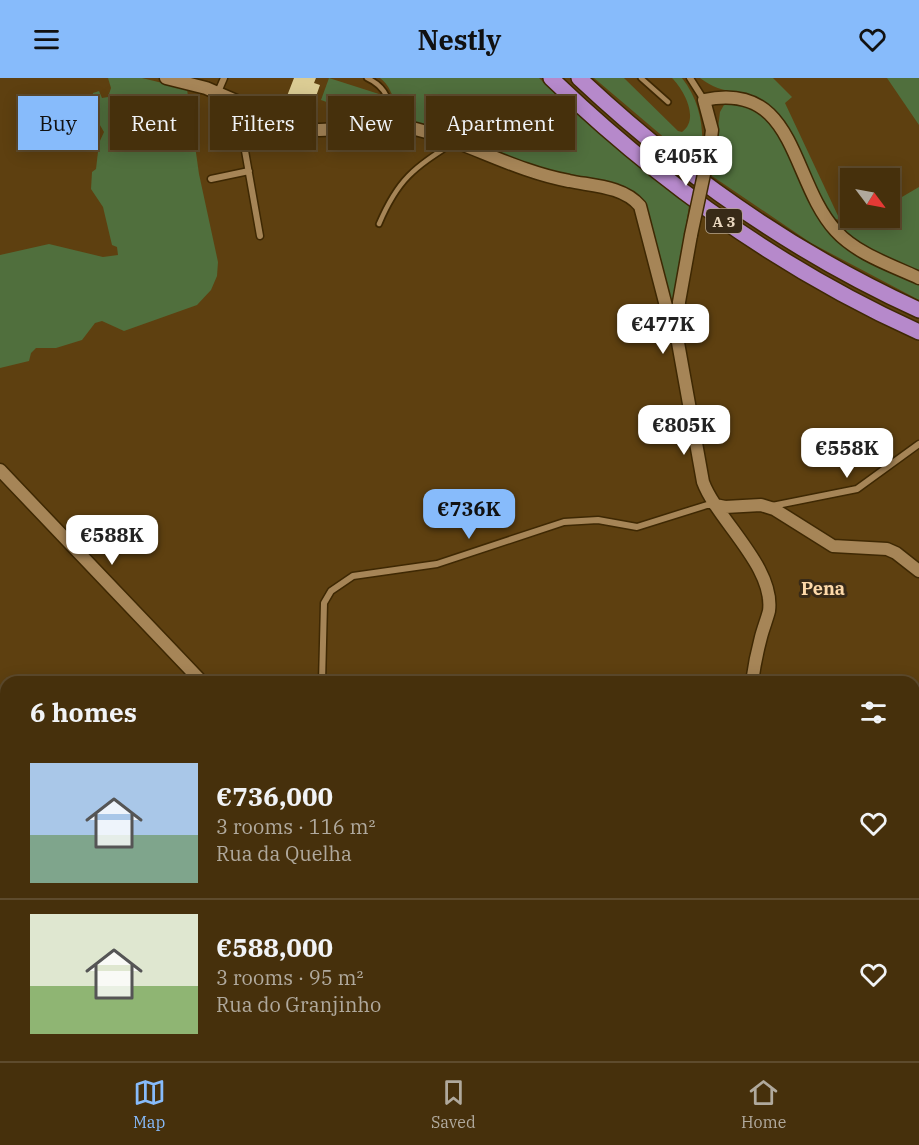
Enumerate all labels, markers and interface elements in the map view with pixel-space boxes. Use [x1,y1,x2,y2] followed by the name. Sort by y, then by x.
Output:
[417,22,502,57] text: Nestly
[30,23,63,56] icon: menu
[856,23,889,56] icon: heart
[18,96,98,150] chip: Buy
[110,96,198,150] chip: Rent
[210,96,316,150] chip: Filters
[328,96,414,150] chip: New
[426,96,575,150] chip: Apartment
[644,136,728,187] pin: €405K
[654,142,718,169] text: €405K
[840,168,900,228] north arrow
[840,168,900,228] map controls
[706,209,742,233] road number: A 3
[621,304,705,355] pin: €477K
[631,310,695,337] text: €477K
[642,405,726,456] pin: €805K
[652,411,716,438] text: €805K
[805,428,889,479] pin: €558K
[815,434,879,461] text: €558K
[427,489,511,540] pin: €736K
[437,495,501,522] text: €736K
[70,515,154,566] pin: €588K
[80,521,144,548] text: €588K
[801,577,845,600] district label: Pena
[30,695,137,729] text: 6 homes
[857,696,890,729] icon: filters
[216,779,333,813] text: €736,000
[78,787,150,859] icon: home
[857,807,890,840] icon: heart
[216,813,375,840] text: 3 rooms · 116 m²
[216,840,352,867] text: Rua da Quelha
[216,930,333,964] text: €588,000
[78,938,150,1010] icon: home
[857,958,890,991] icon: heart
[216,964,363,991] text: 3 rooms · 95 m²
[216,991,381,1018] text: Rua do Granjinho
[133,1076,166,1132] tab: Map
[431,1076,476,1132] tab: Saved
[741,1076,786,1132] tab: Home

